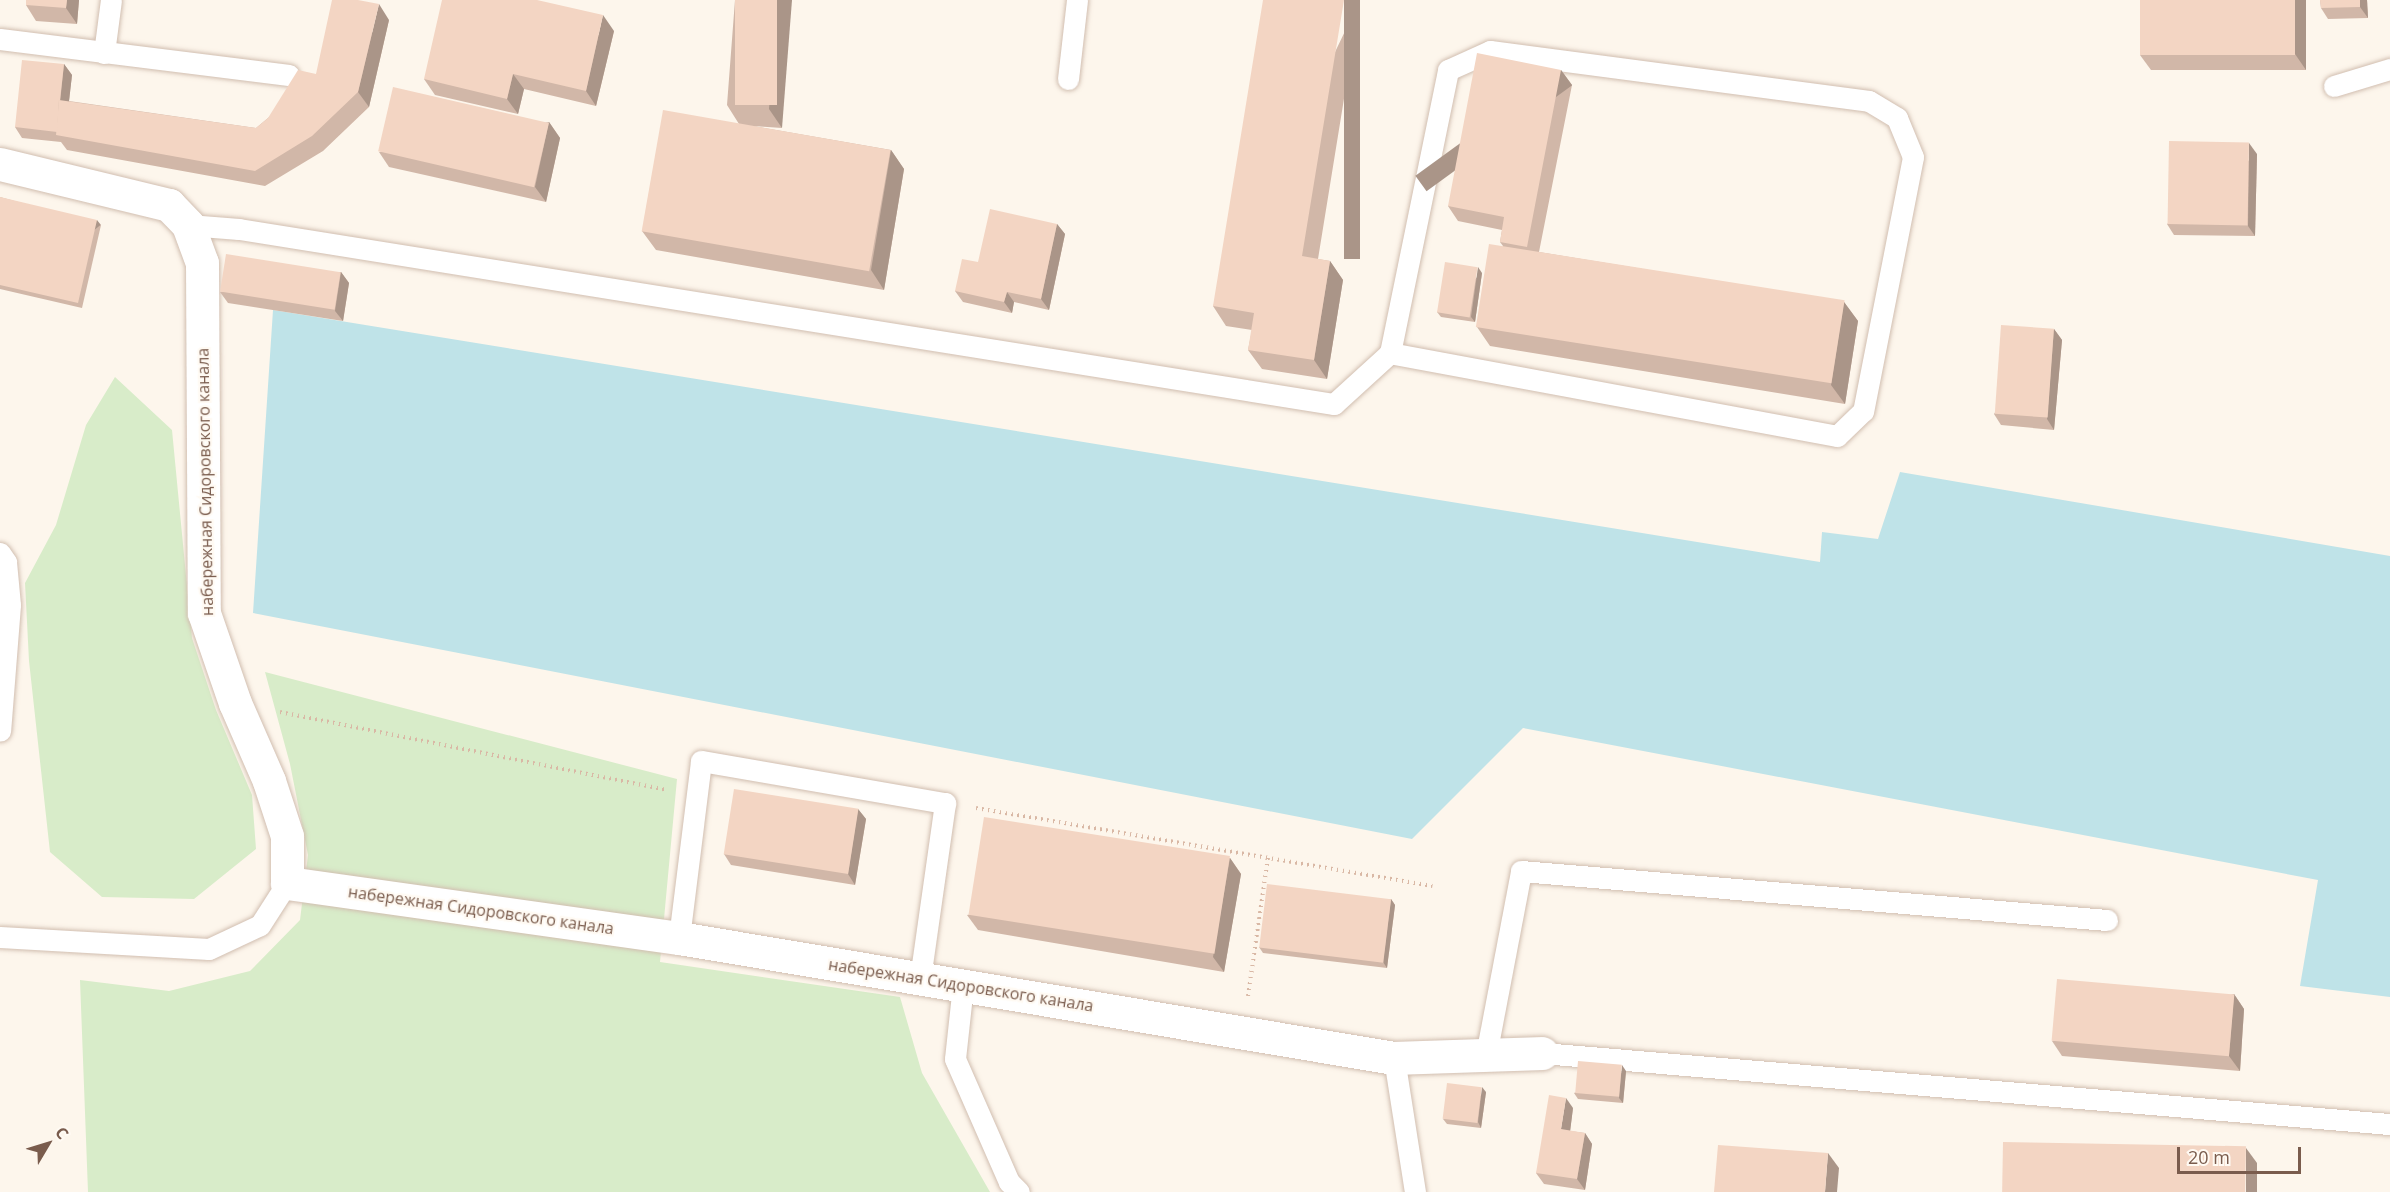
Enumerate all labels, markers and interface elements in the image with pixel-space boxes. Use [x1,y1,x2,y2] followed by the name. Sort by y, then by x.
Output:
[193,348,217,616] street label: набережная Сидоровского канала
[347,882,615,938] street label: набережная Сидоровского канала
[827,955,1095,1015] street label: набережная Сидоровского канала
[18,1114,78,1174] north arrow
[50,1122,74,1144] text: С
[2180,1135,2304,1173] scale bar
[2188,1145,2230,1169] text: 20 m

